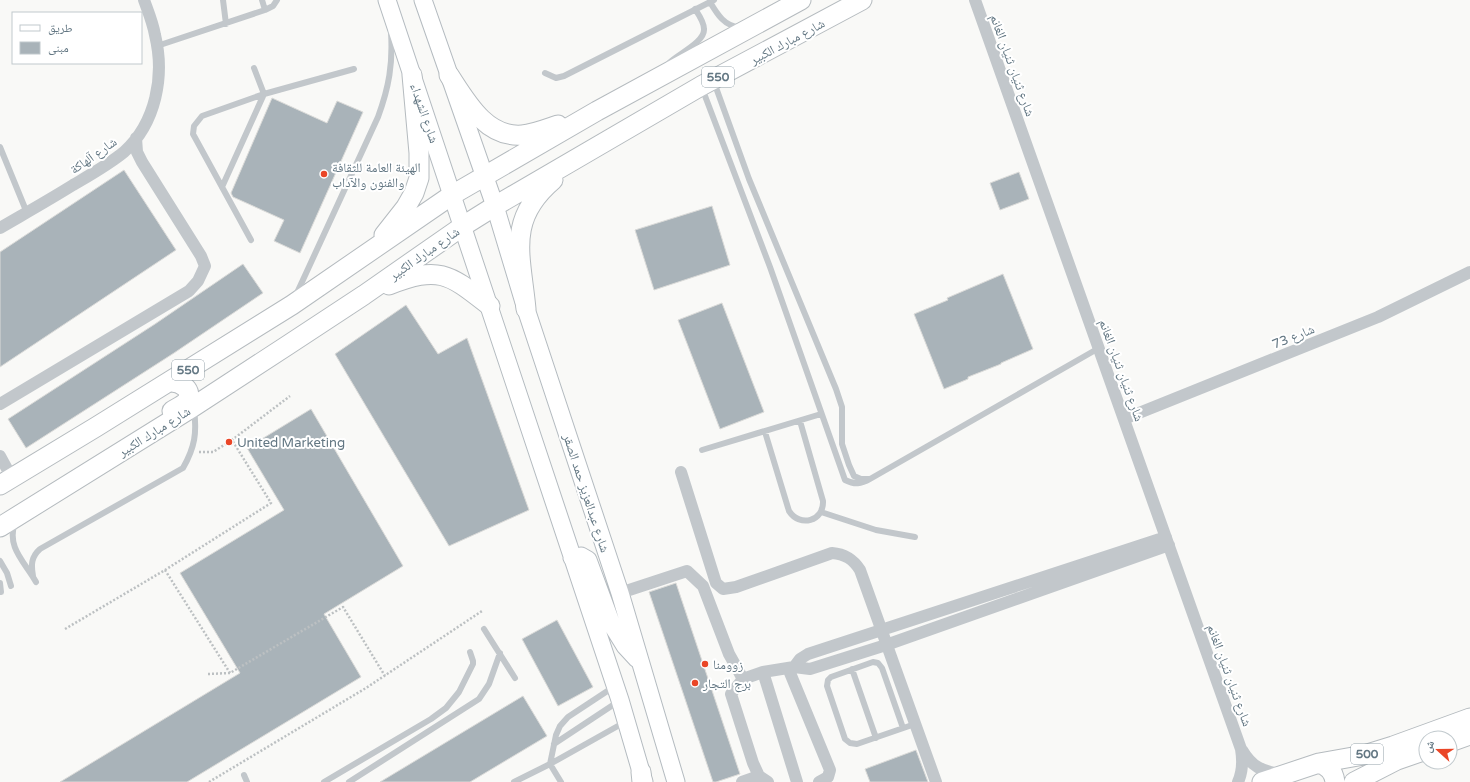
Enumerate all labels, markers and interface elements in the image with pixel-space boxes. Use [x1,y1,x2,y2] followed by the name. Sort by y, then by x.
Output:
[12,12,142,64] legend
[985,12,1038,119] street label: شارع ثنيان ثنيان الغانم
[746,15,828,70] street label: شارع مبارك الكبير
[48,21,73,35] text: طريق
[48,41,69,55] text: مبنى
[702,67,734,87] road number: 550
[405,81,442,146] street label: شارع الشهداء
[67,134,121,179] street label: شارع آلهاكة
[332,160,421,191] place label: الهيئة العامة للثقافة والفنون والآداب
[319,169,329,179] marker: الهيئة العامة للثقافة والفنون والآداب
[385,224,463,285] street label: شارع مبارك الكبير
[1094,317,1147,424] street label: شارع ثنيان ثنيان الغانم
[1270,321,1317,354] street label: شارع 73
[172,360,204,380] road number: 550
[115,403,194,462] street label: شارع مبارك الكبير
[558,431,613,555] street label: شارع عبدالعزيز حمد الصقر
[237,435,345,451] place label: United Marketing
[224,437,234,447] marker: United Marketing
[1202,622,1255,729] street label: شارع ثنيان ثنيان الغانم
[713,657,743,673] place label: زوومنا
[700,659,710,669] marker: زوومنا
[702,676,751,693] place label: برج التجار
[690,678,700,688] marker: برج التجار
[1418,730,1458,770] north arrow
[1421,739,1438,755] text: ش
[1351,744,1383,764] road number: 500

